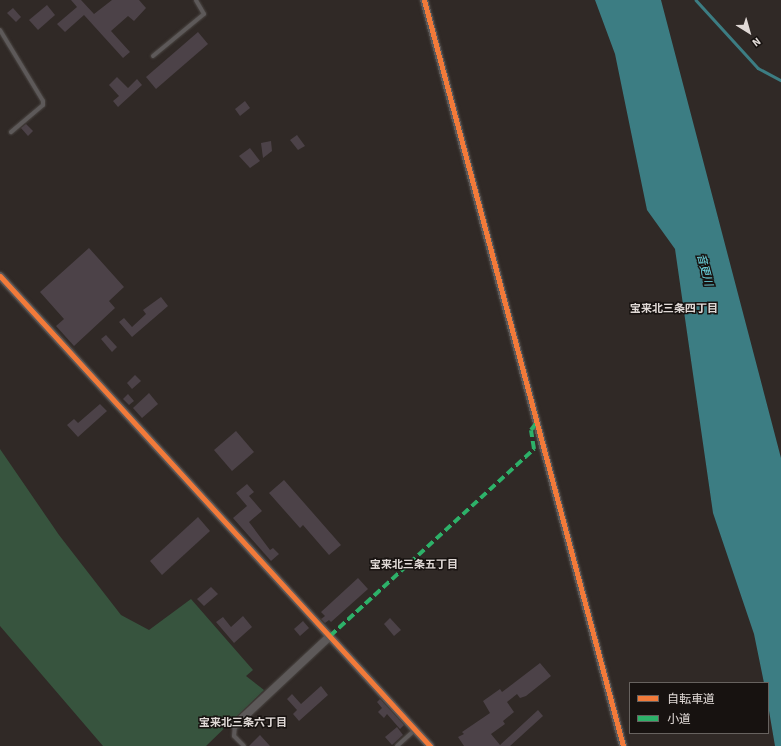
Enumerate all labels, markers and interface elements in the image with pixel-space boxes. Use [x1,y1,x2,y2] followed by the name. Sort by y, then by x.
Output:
[729,12,769,52] north arrow
[749,34,764,50] text: N
[693,252,715,288] water label: 音更川
[630,302,718,316] district label: 宝来北三条四丁目
[370,558,458,572] district label: 宝来北三条五丁目
[629,682,769,734] legend
[667,691,715,708] text: 自転車道
[667,711,691,728] text: 小道
[199,716,287,730] district label: 宝来北三条六丁目

